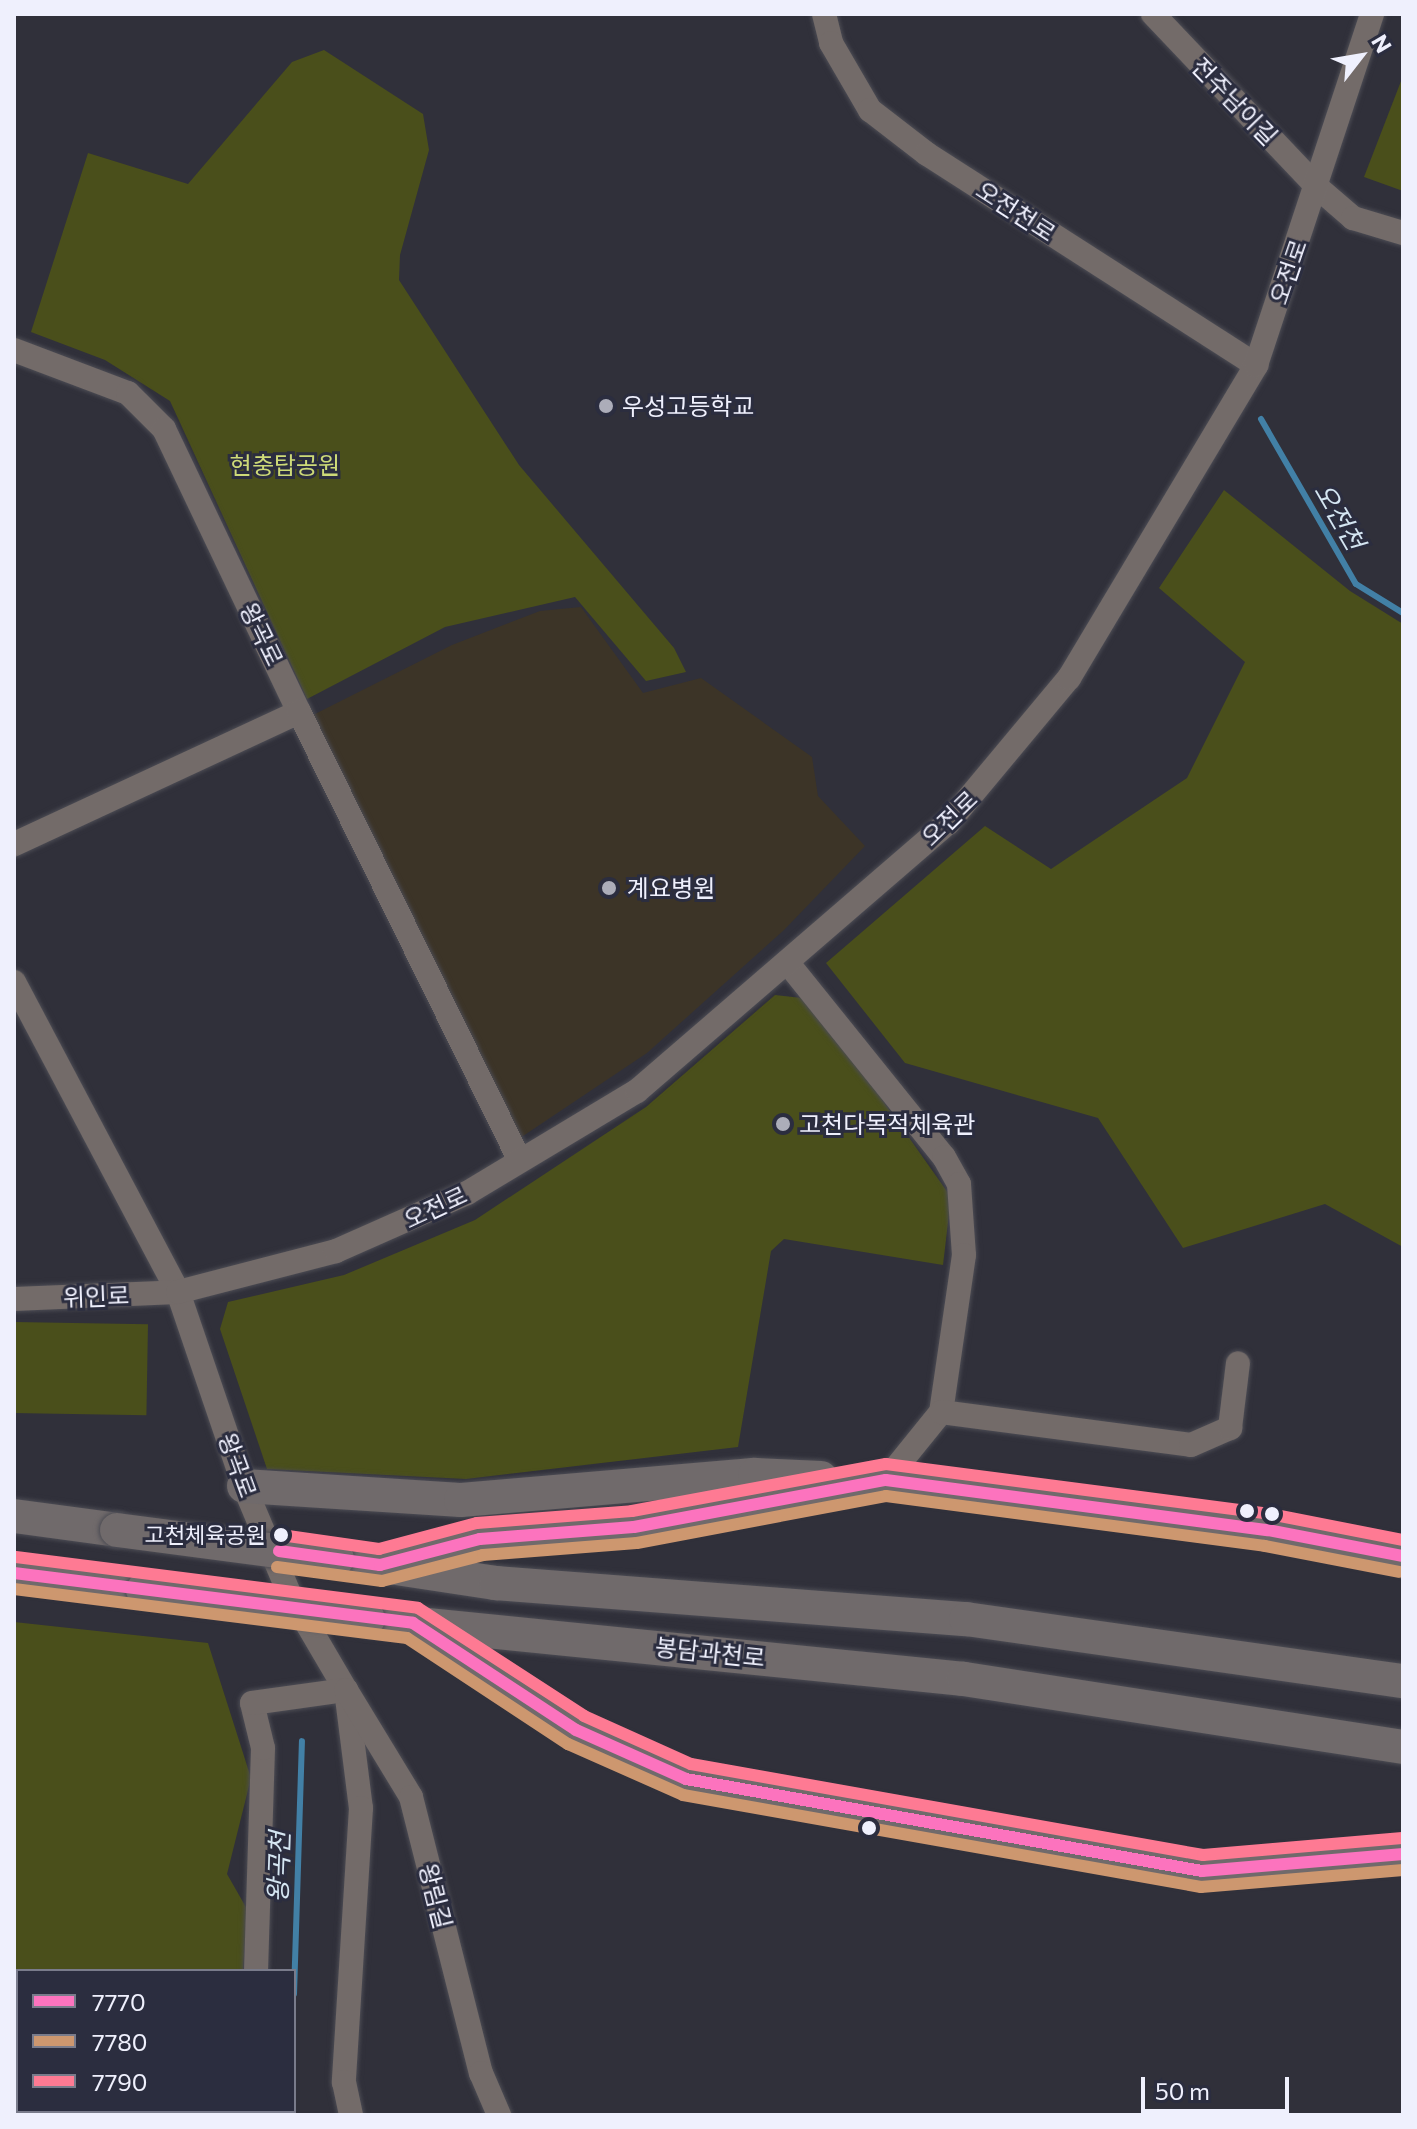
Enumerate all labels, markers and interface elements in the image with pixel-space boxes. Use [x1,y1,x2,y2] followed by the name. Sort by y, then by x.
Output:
[1321,16,1401,96] north arrow
[1366,29,1398,57] text: N
[1186,51,1284,151] street label: 전주남이길
[971,175,1061,247] street label: 오전천로
[1264,236,1312,308] street label: 오전로
[622,392,754,420] place label: 우성고등학교
[597,397,615,415] marker: 우성고등학교
[230,451,340,479] park label: 현충탑공원
[1309,477,1371,555] water label: 오전천
[235,598,289,670] street label: 왕곡로
[915,785,983,851] street label: 오전로
[627,874,715,902] place label: 계요병원
[598,877,620,899] marker: 계요병원
[799,1110,976,1138] place label: 고천다목적체육관
[774,1115,792,1133] marker: 고천다목적체육관
[399,1180,471,1234] street label: 오전로
[62,1280,130,1312] street label: 위인로
[213,1429,263,1501] street label: 왕곡로
[1239,1503,1255,1519] unlabelled marker
[1264,1506,1280,1522] unlabelled marker
[145,1522,266,1548] place label: 고천체육공원
[273,1527,289,1543] marker: 고천체육공원
[654,1632,766,1672] street label: 봉담과천로
[861,1820,877,1836] unlabelled marker
[261,1831,295,1903] water label: 왕곡천
[414,1860,458,1932] street label: 왕림길
[16,1969,296,2113] legend
[92,1987,146,2016] text: 7770
[92,2027,148,2056] text: 7780
[1145,2061,1293,2111] scale bar
[92,2067,148,2096] text: 7790
[1155,2076,1210,2105] text: 50 m

